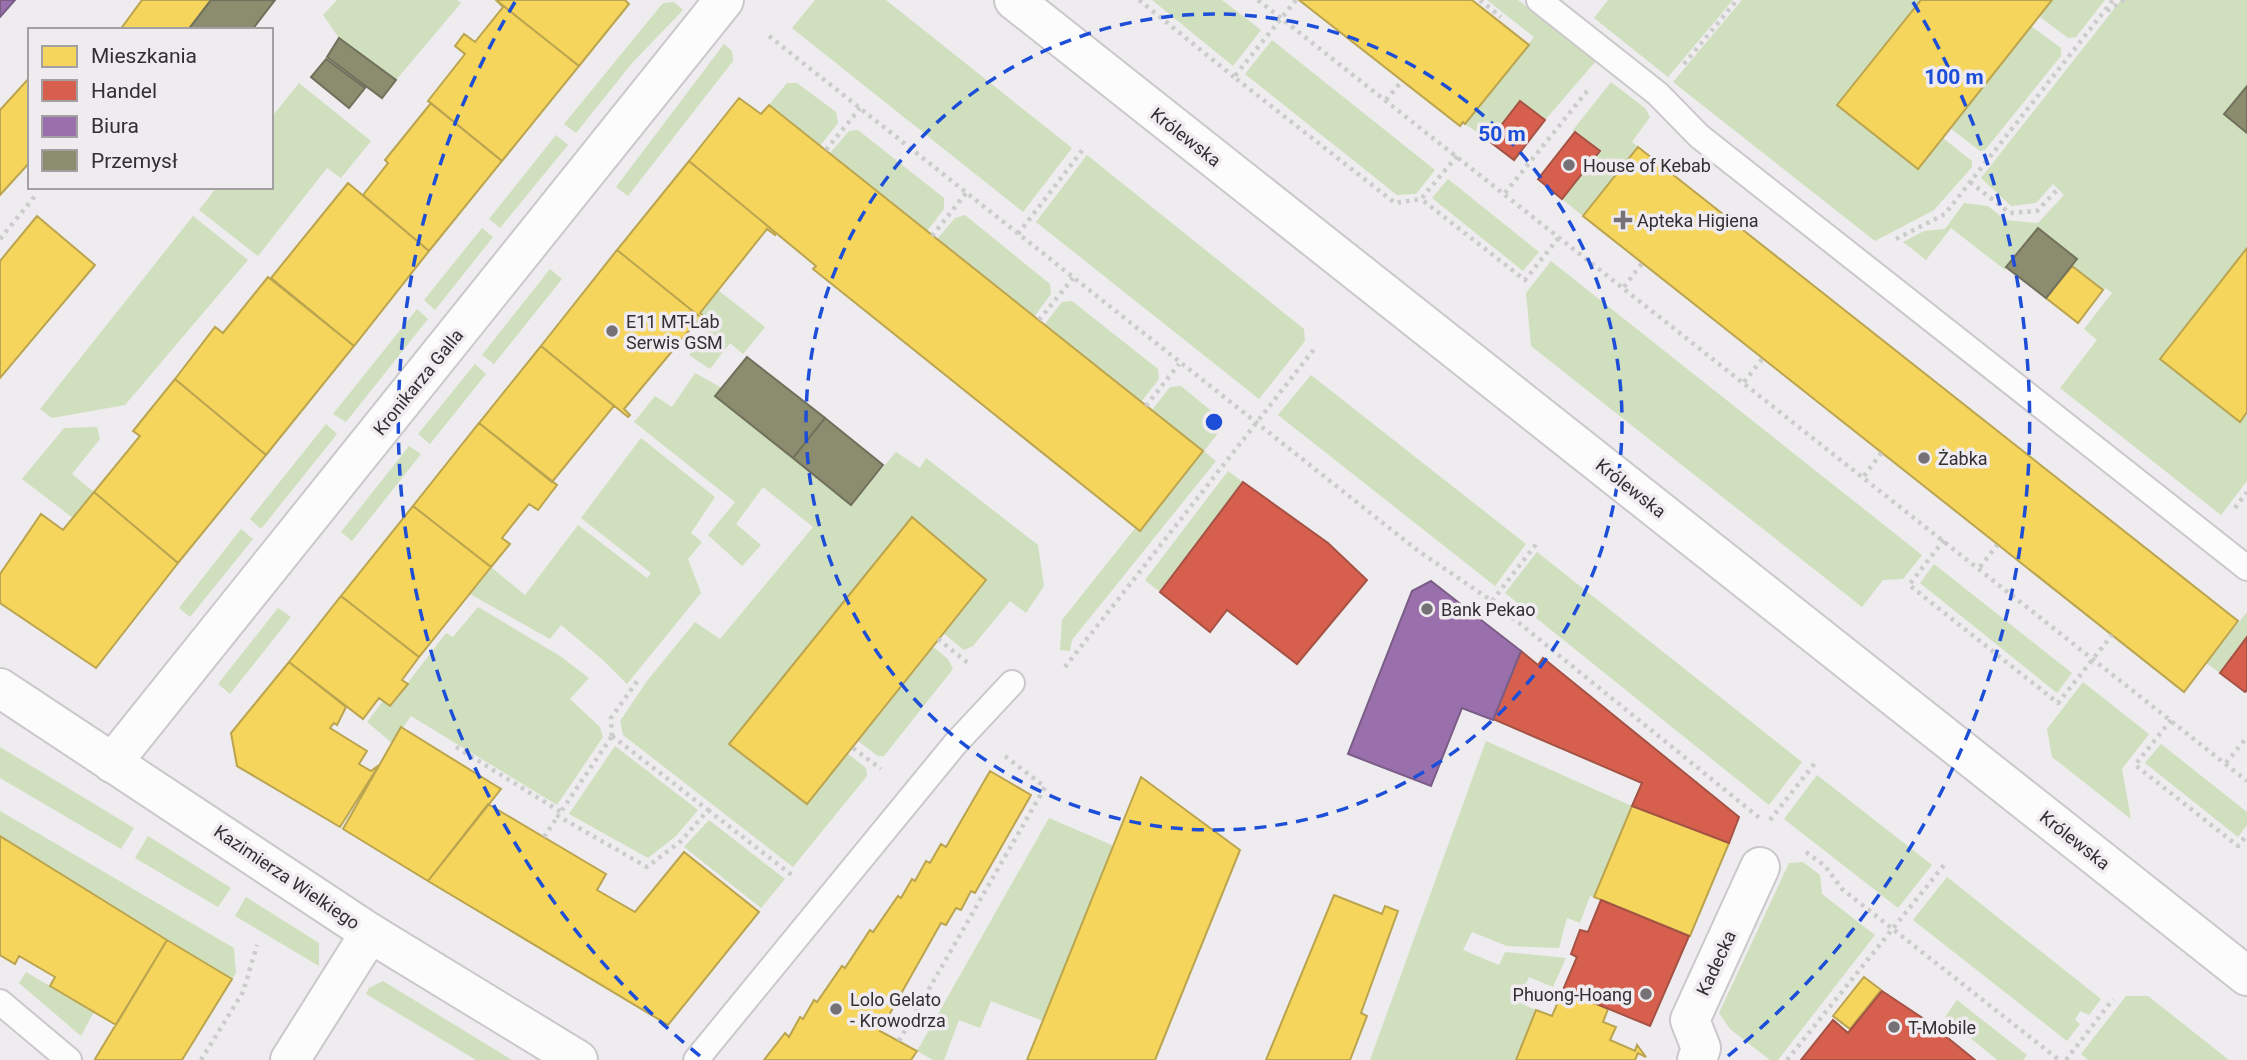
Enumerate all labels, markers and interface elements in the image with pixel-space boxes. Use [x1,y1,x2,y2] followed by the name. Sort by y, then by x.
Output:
[28,28,273,189] legend
[91,44,197,68] text: Mieszkania
[1924,65,1984,89] text: 100 m
[91,79,157,103] text: Handel
[1147,103,1225,171] street label: Królewska
[91,114,139,138] text: Biura
[1478,122,1526,146] text: 50 m
[91,149,178,173] text: Przemysł
[1583,155,1711,176] place label: House of Kebab
[1561,157,1577,173] marker: House of Kebab
[1637,210,1759,231] place label: Apteka Higiena
[1615,212,1631,228] marker: Apteka Higiena
[626,311,723,353] place label: E11 MT-Lab Serwis GSM
[604,323,620,339] marker: E11 MT-Lab Serwis GSM
[369,325,467,439] street label: Kronikarza Galla
[1202,410,1226,434] centre of rings
[1938,448,1988,469] place label: Żabka
[1916,450,1932,466] marker: Żabka
[1592,454,1670,522] street label: Królewska
[1441,599,1536,620] place label: Bank Pekao
[1419,601,1435,617] marker: Bank Pekao
[2036,806,2114,874] street label: Królewska
[210,820,364,934] street label: Kazimierza Wielkiego
[1692,927,1740,999] street label: Kadecka
[1513,984,1632,1005] place label: Phuong-Hoang
[1638,986,1654,1002] marker: Phuong-Hoang
[850,989,946,1031] place label: Lolo Gelato - Krowodrza
[828,1001,844,1017] marker: Lolo Gelato - Krowodrza
[1908,1017,1976,1038] place label: T-Mobile
[1886,1019,1902,1035] marker: T-Mobile

